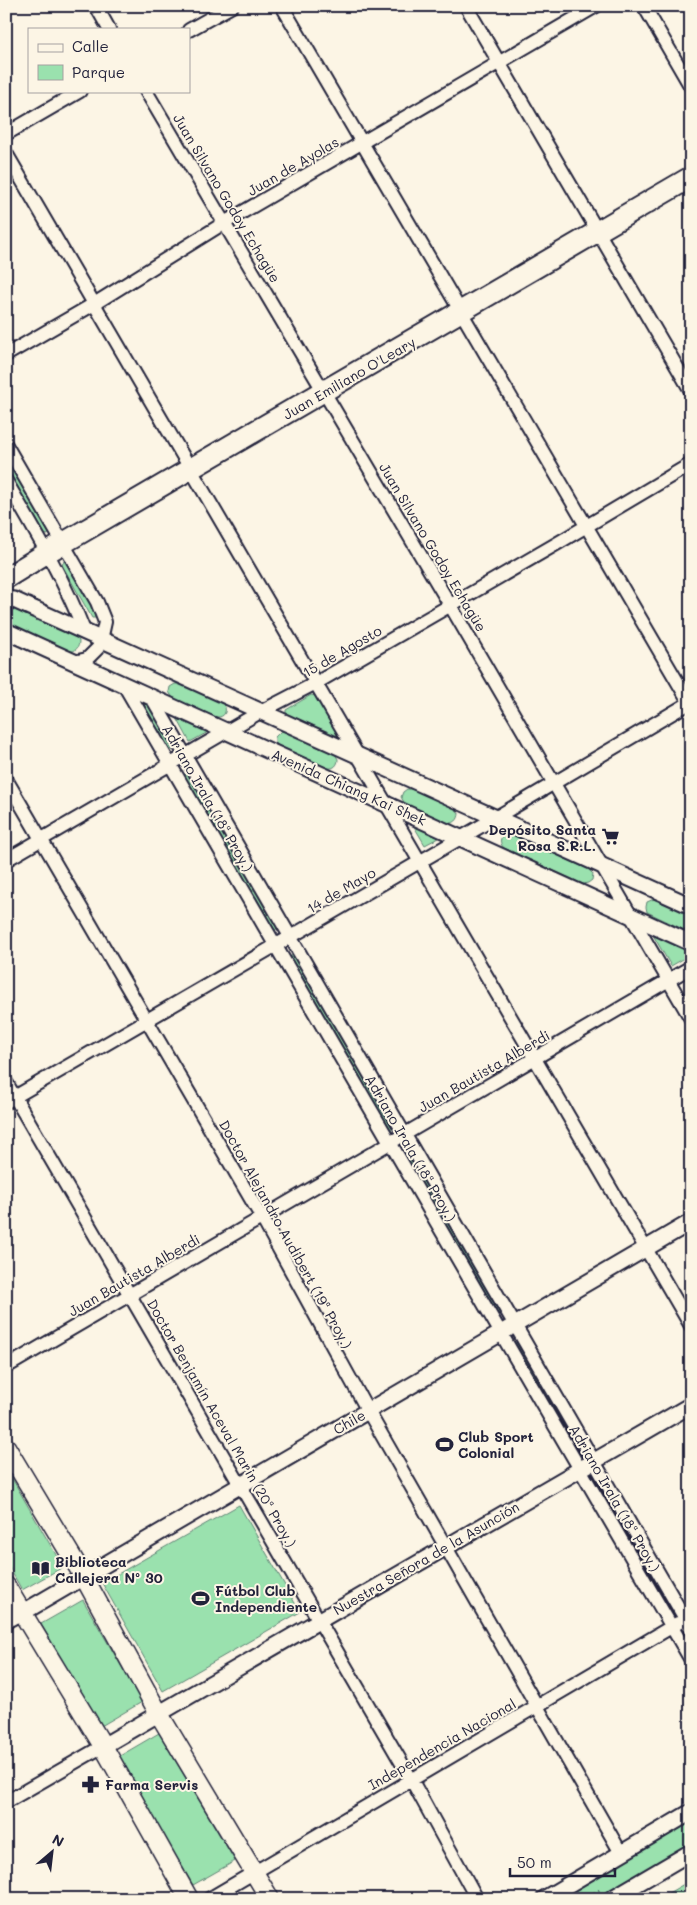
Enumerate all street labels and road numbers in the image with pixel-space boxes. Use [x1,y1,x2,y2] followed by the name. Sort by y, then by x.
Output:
[169,110,285,286] street label: Juan Silvano Godoy Echagüe
[244,132,342,200] street label: Juan de Ayolas
[279,332,419,424] street label: Juan Emiliano O'Leary
[375,459,491,635] street label: Juan Silvano Godoy Echagüe
[299,621,385,681] street label: 15 de Agosto
[158,721,258,875] street label: Adriano Irala (18ª Proy.)
[269,744,429,830] street label: Avenida Chiang Kai Shek
[303,863,379,917] street label: 14 de Mayo
[415,1026,553,1116] street label: Juan Bautista Alberdi
[361,1071,461,1225] street label: Adriano Irala (18ª Proy.)
[215,1116,357,1352] street label: Doctor Alejandro Audibert (19ª Proy.)
[65,1230,203,1320] street label: Juan Bautista Alberdi
[143,1296,301,1551] street label: Doctor Benjamín Aceval Marin (20ª Proy.)
[329,1405,369,1439] street label: Chile
[565,1421,665,1575] street label: Adriano Irala (18ª Proy.)
[329,1497,523,1619] street label: Nuestra Señora de la Asunción
[365,1694,519,1794] street label: Independencia Nacional

